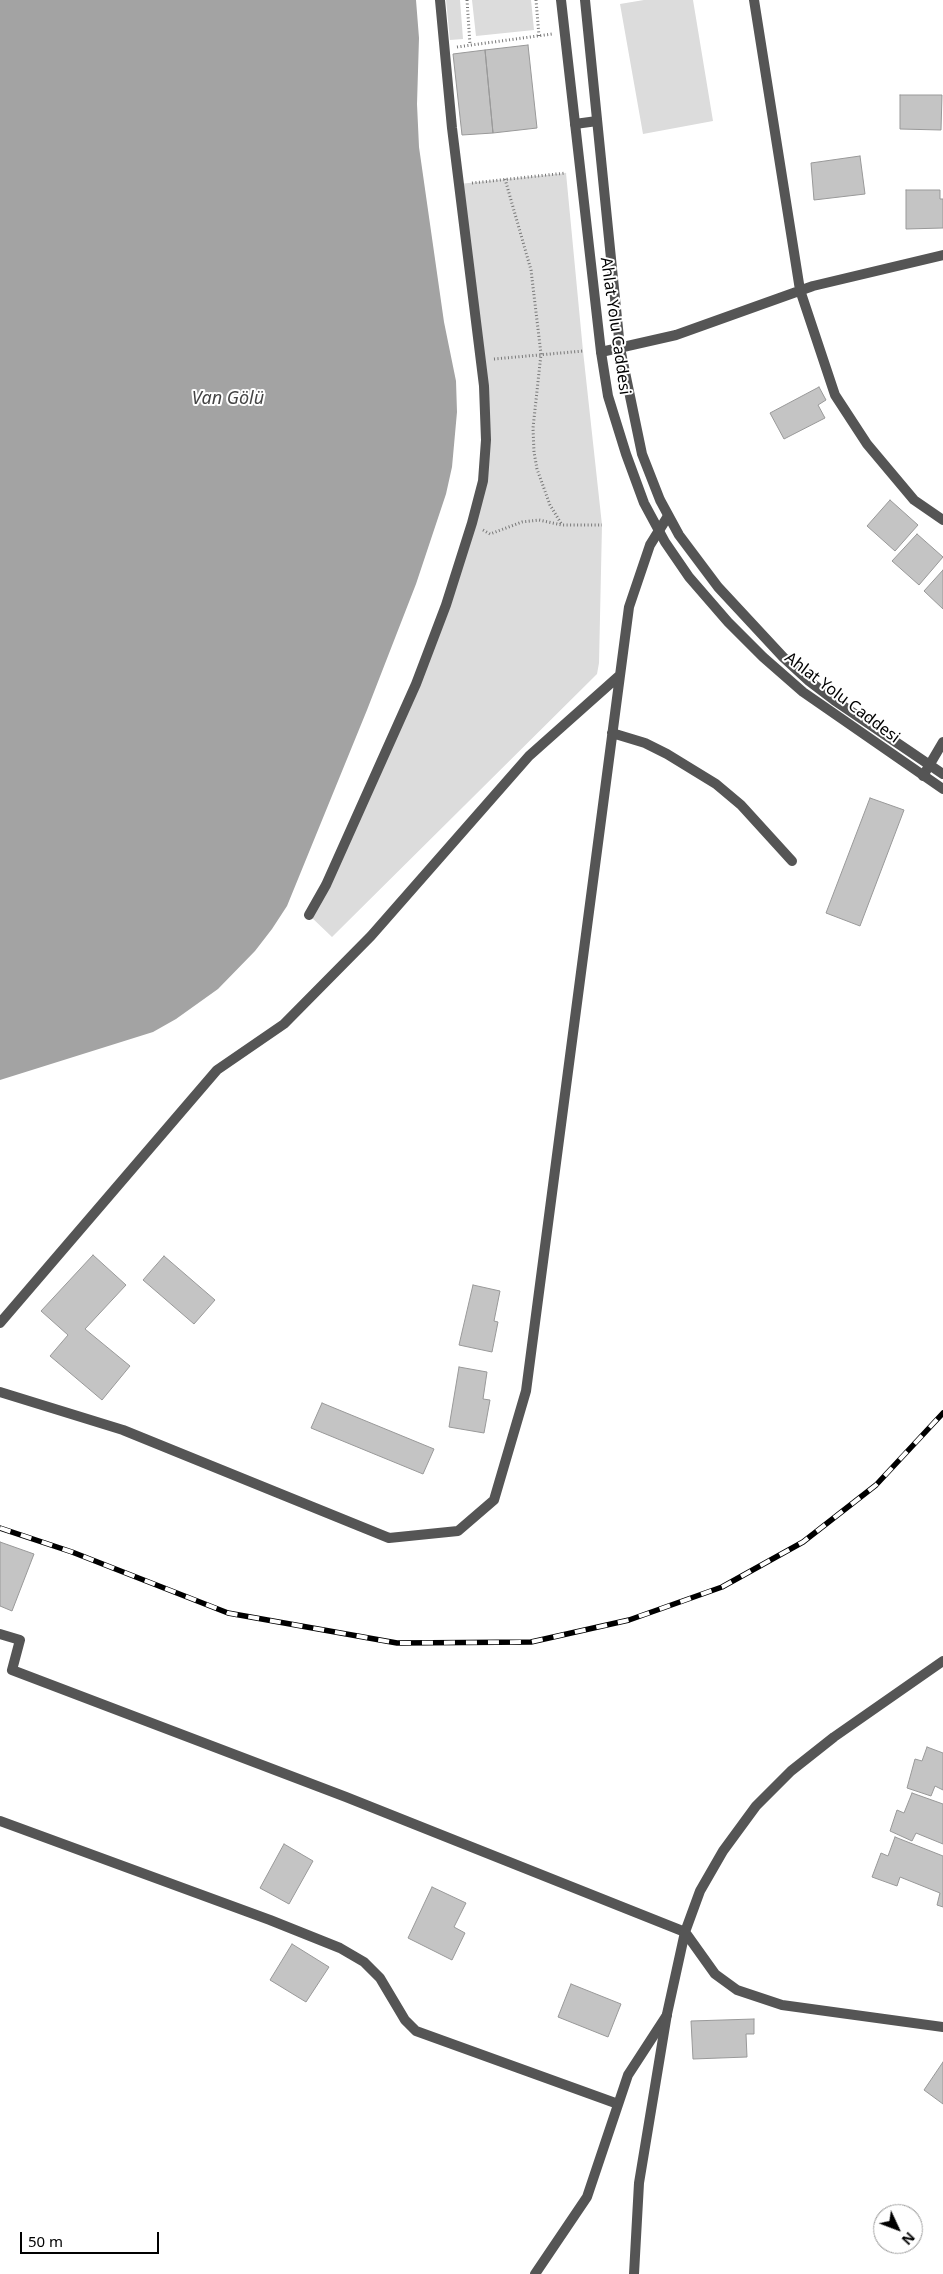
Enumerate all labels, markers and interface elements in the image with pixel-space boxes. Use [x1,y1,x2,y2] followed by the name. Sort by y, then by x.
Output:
[596,256,634,396] street label: Ahlat Yolu Caddesi
[192,388,264,410] water label: Van Gölü
[781,649,903,747] street label: Ahlat Yolu Caddesi
[873,2204,923,2254] north arrow
[22,2222,161,2254] scale bar
[898,2228,919,2250] text: N
[28,2231,63,2251] text: 50 m

